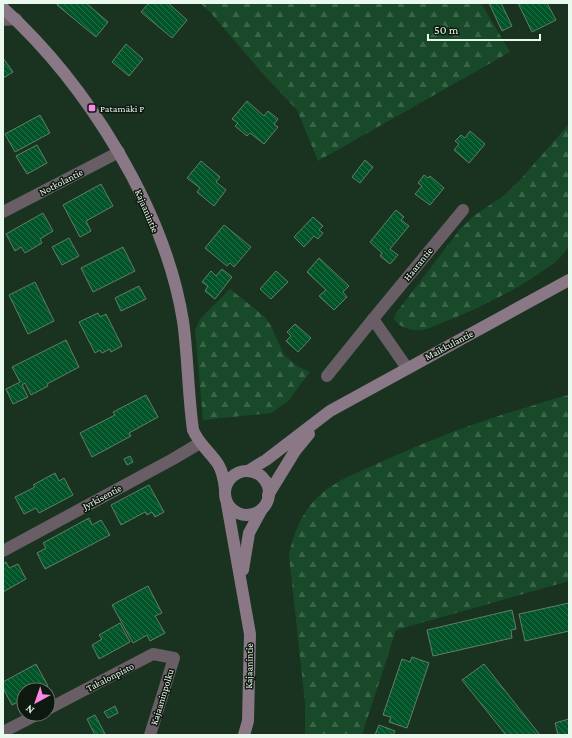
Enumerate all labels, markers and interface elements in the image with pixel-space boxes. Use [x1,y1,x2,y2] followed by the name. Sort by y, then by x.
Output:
[428,16,540,42] scale bar
[434,23,459,37] text: 50 m
[87,103,97,113] marker: Patamäki P
[100,103,144,114] place label: Patamäki P
[37,166,85,198] street label: Notkolantie
[132,188,161,235] street label: Kajaanintie
[401,245,435,283] street label: Haarantie
[423,327,476,362] street label: Maikkulantie
[80,482,124,512] street label: Jyrkisentie
[243,642,256,689] street label: Kajaanintie
[84,660,136,694] street label: Takalonpisto
[148,667,177,727] street label: Kajaaninpolku
[16,682,56,722] north arrow
[22,702,36,717] text: N

